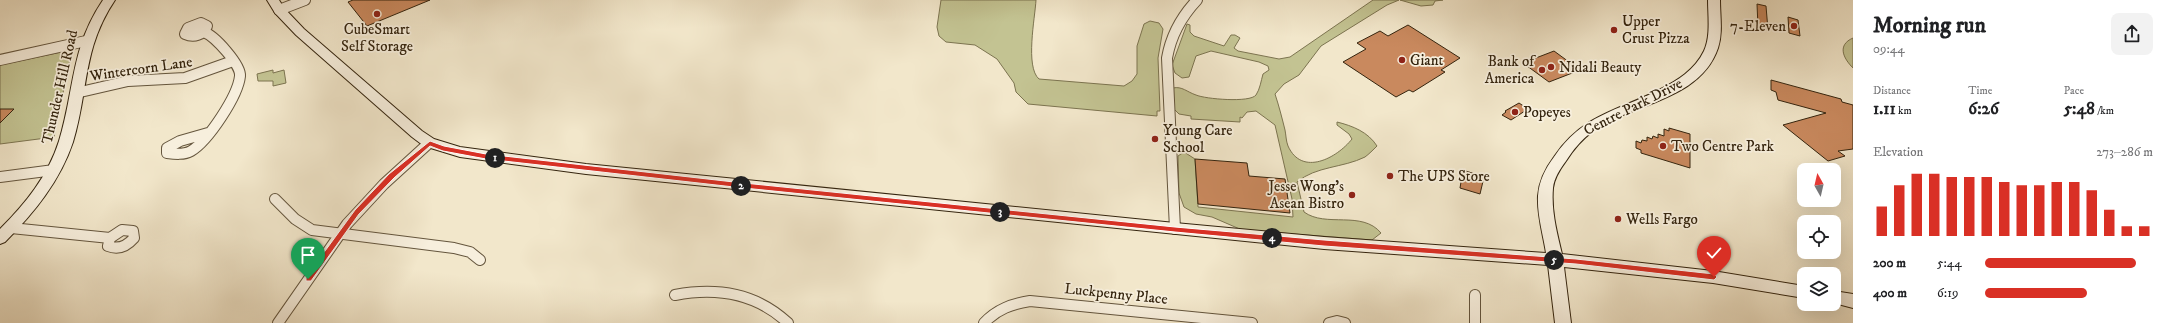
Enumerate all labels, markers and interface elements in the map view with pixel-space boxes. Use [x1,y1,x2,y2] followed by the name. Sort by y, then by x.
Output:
[372,9,382,19] marker: CubeSmart Self Storage
[1622,12,1690,48] place label: Upper Crust Pizza
[1873,12,1986,39] text: Morning run
[2111,13,2153,55] button: share
[1730,17,1786,36] place label: 7-Eleven
[341,20,413,56] place label: CubeSmart Self Storage
[1789,21,1799,31] marker: 7-Eleven
[1609,25,1619,35] marker: Upper Crust Pizza
[38,28,82,146] street label: Thunder Hill Road
[1873,41,1905,57] text: 09:44
[1410,51,1443,70] place label: Giant
[87,52,194,86] street label: Wintercorn Lane
[1485,52,1536,88] place label: Bank of America
[1397,55,1407,65] marker: Giant
[1559,58,1642,77] place label: Nidali Beauty
[1546,62,1556,72] marker: Nidali Beauty
[1537,65,1547,75] marker: Bank of America
[1580,74,1686,140] street label: Centre Park Drive
[1873,84,1911,98] text: Distance
[1968,84,1992,98] text: Time
[2064,84,2084,98] text: Pace
[1873,98,1896,120] text: 1.11
[1968,98,1999,120] text: 6:26
[2064,98,2095,120] text: 5:48
[1523,103,1571,122] place label: Popeyes
[1896,104,1912,118] text: km
[2095,104,2114,118] text: /km
[1510,107,1520,117] marker: Popeyes
[1163,121,1233,157] place label: Young Care School
[1150,134,1160,144] marker: Young Care School
[1671,137,1774,156] place label: Two Centre Park
[1658,141,1668,151] marker: Two Centre Park
[1873,144,1923,160] text: Elevation
[2096,144,2153,160] text: 273–286 m
[485,148,505,168] pin: 1
[493,151,497,165] text: 1
[1797,163,1841,207] north arrow
[1797,163,1841,311] map controls
[1398,167,1490,186] place label: The UPS Store
[1385,171,1395,181] marker: The UPS Store
[731,176,751,196] pin: 2
[1266,177,1344,213] place label: Jesse Wong's Asean Bistro
[738,179,744,193] text: 2
[1347,190,1357,200] marker: Jesse Wong's Asean Bistro
[990,202,1010,222] pin: 3
[998,205,1002,219] text: 3
[1625,210,1698,229] place label: Wells Fargo
[1613,214,1623,224] marker: Wells Fargo
[1797,215,1841,259] button: locate
[1262,228,1282,248] pin: 4
[1269,231,1275,245] text: 4
[1697,236,1731,277] pin
[291,238,325,279] pin
[1703,242,1725,264] icon: check
[297,244,319,266] icon: arrive
[1544,250,1564,270] pin: 5
[1551,253,1557,267] text: 5
[1873,255,1906,271] text: 200 m
[1937,255,1962,271] text: 5:44
[1797,267,1841,311] button: layers
[1063,279,1169,309] street label: Luckpenny Place
[1873,285,1907,301] text: 400 m
[1937,285,1958,301] text: 6:19

